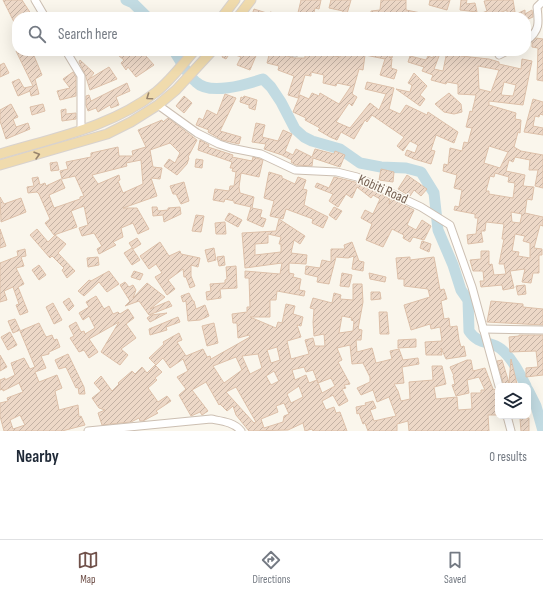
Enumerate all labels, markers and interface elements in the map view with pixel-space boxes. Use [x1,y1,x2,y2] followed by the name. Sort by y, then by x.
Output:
[12,12,531,56] search box
[26,23,48,45] icon: search
[58,25,118,44] text: Search here
[147,92,154,99] one-way arrow
[34,151,41,160] one-way arrow
[355,171,411,208] street label: Kobiti Road
[495,383,531,419] map controls
[495,383,531,419] button: layers
[16,447,59,467] text: Nearby
[489,449,527,465] text: 0 results
[77,549,99,586] tab: Map
[253,549,290,586] tab: Directions
[444,549,466,586] tab: Saved

